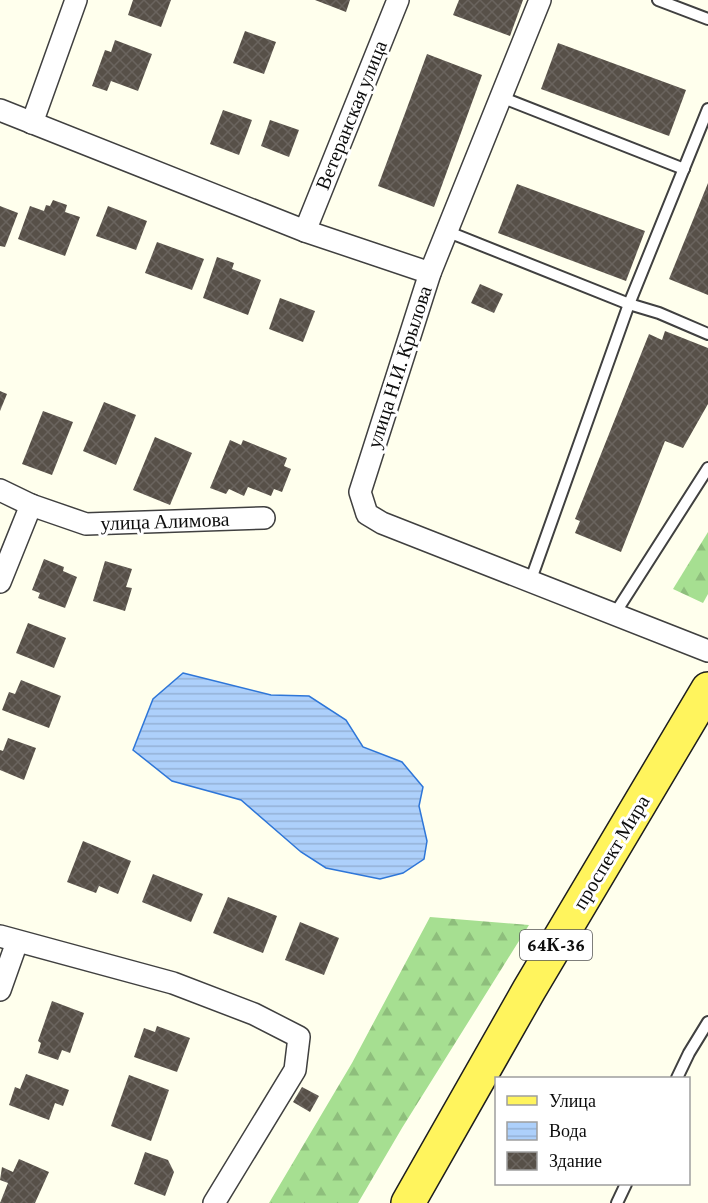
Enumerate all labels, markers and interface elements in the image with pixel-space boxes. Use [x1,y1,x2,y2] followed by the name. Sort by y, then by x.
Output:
[311,37,392,193] street label: Ветеранская улица
[362,283,437,451] street label: улица Н.И. Крылова
[100,508,230,535] street label: улица Алимова
[568,791,655,913] street label: проспект Мира
[520,930,592,960] road number: 64К-36
[495,1077,690,1185] legend
[549,1091,596,1111] text: Улица
[549,1121,587,1141] text: Вода
[549,1151,602,1171] text: Здание

